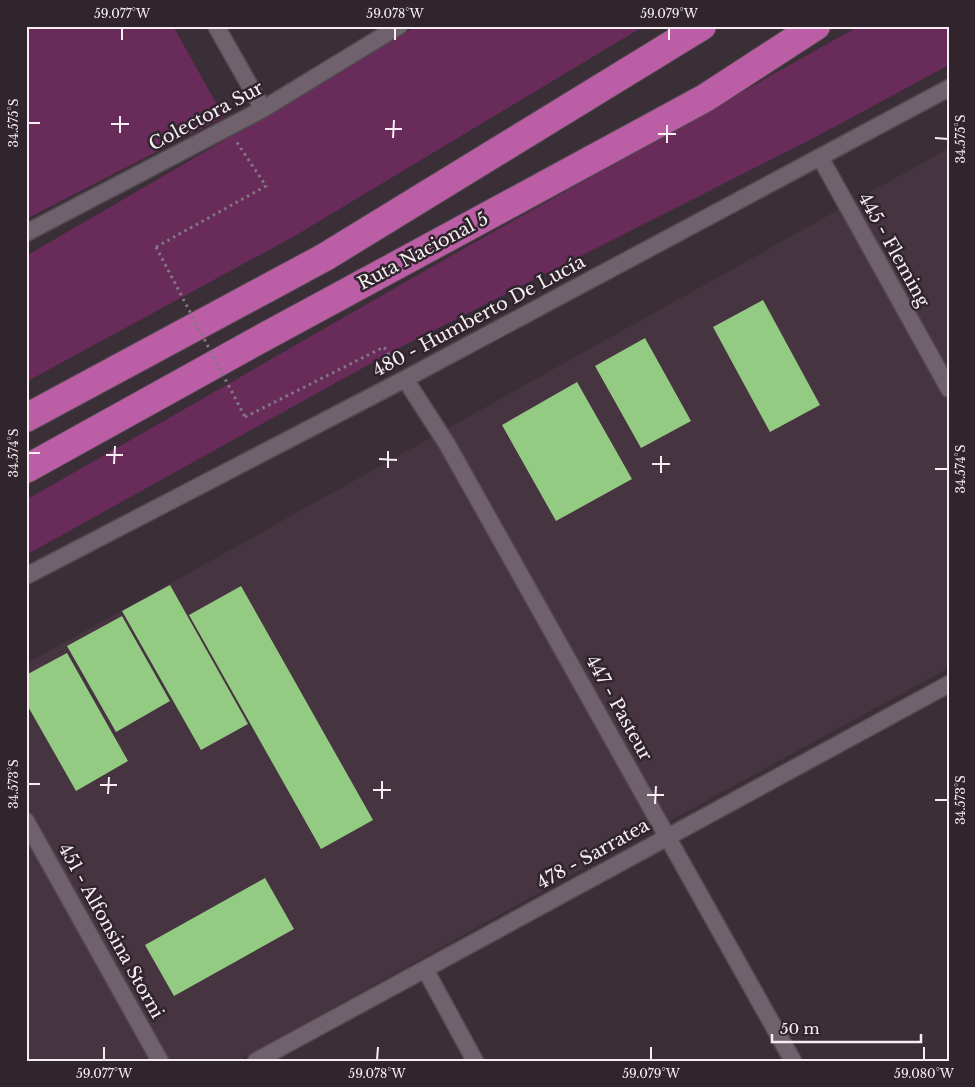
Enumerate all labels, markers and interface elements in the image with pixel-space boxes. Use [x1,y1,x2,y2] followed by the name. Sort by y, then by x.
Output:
[94,6,151,21] text: 59.077°W
[366,6,425,21] text: 59.078°W
[640,6,699,21] text: 59.079°W
[145,76,267,155] street label: Colectora Sur
[6,98,21,147] text: 34.575°S
[953,114,968,163] text: 34.575°S
[854,189,934,311] street label: 445 - Fleming
[354,207,492,295] street label: Ruta Nacional 5
[369,251,589,381] street label: 480 - Humberto De Lucía
[6,428,21,477] text: 34.574°S
[953,444,968,493] text: 34.574°S
[581,652,657,765] street label: 447 - Pasteur
[6,759,21,809] text: 34.573°S
[953,775,968,825] text: 34.573°S
[533,814,653,894] street label: 478 - Sarratea
[54,840,168,1022] street label: 451 - Alfonsina Storni
[772,1012,921,1044] scale bar
[780,1019,820,1038] text: 50 m
[76,1066,133,1081] text: 59.077°W
[348,1066,407,1081] text: 59.078°W
[622,1066,681,1081] text: 59.079°W
[894,1066,955,1081] text: 59.080°W

